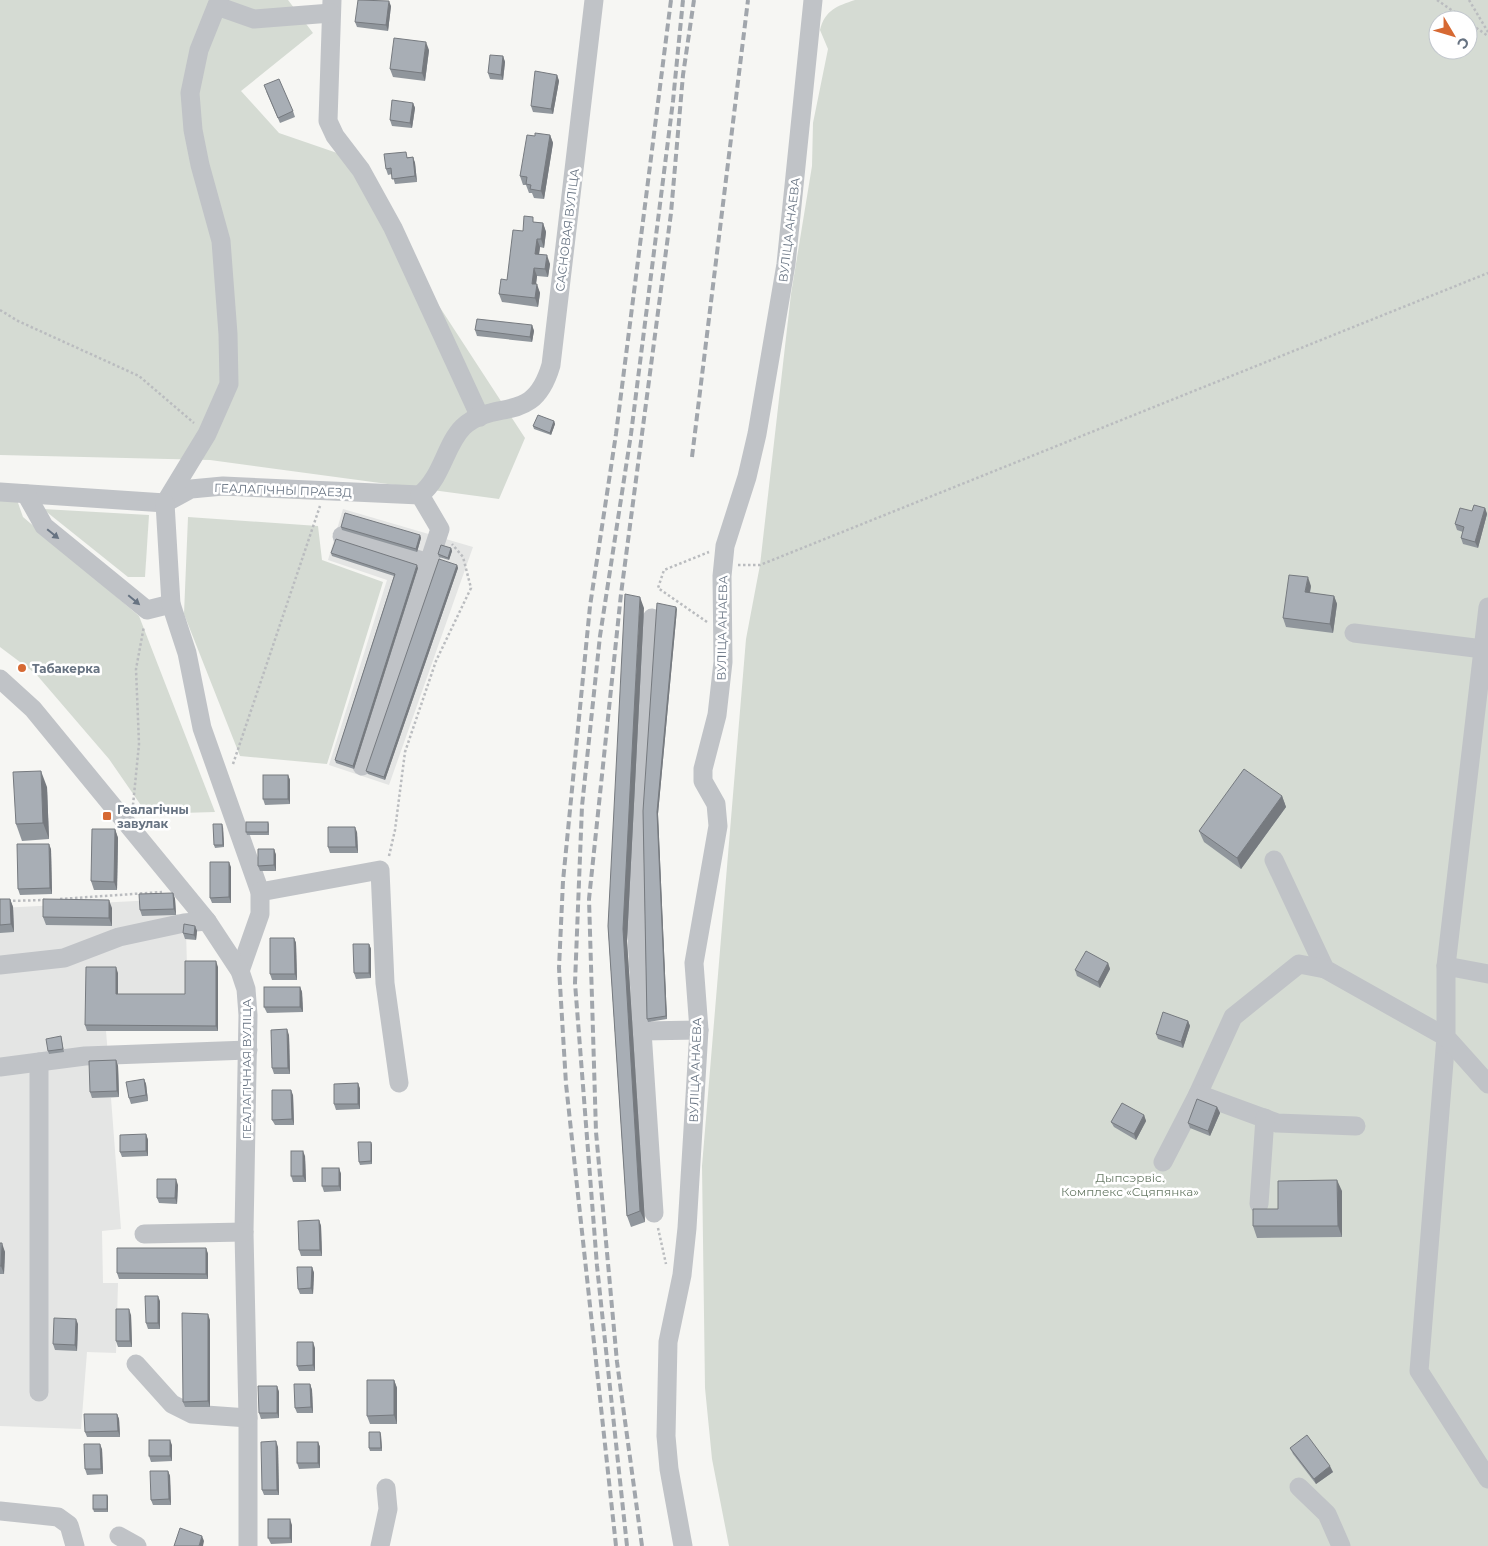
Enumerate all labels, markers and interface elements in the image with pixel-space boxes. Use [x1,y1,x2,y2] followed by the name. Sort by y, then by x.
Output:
[1428,10,1478,60] north arrow
[1453,33,1473,53] text: С
[552,167,582,292] street label: САСНОВАЯ ВУЛІЦА
[775,177,803,283] street label: ВУЛІЦА АНАЕВА
[214,480,353,500] street label: ГЕАЛАГІЧНЫ ПРАЕЗД
[46,528,59,539] one-way arrow
[714,575,730,681] street label: ВУЛІЦА АНАЕВА
[127,594,140,605] one-way arrow
[32,661,100,676] place label: Табакерка
[16,662,28,674] marker: Табакерка
[117,802,189,831] place label: Геалагічны завулак
[101,810,113,822] marker: Геалагічны завулак
[239,999,254,1139] street label: ГЕАЛАГІЧНАЯ ВУЛІЦА
[686,1017,704,1123] street label: ВУЛІЦА АНАЕВА
[1061,1170,1199,1199] park label: Дыпсэрвіс. Комплекс «Сцяпянка»

